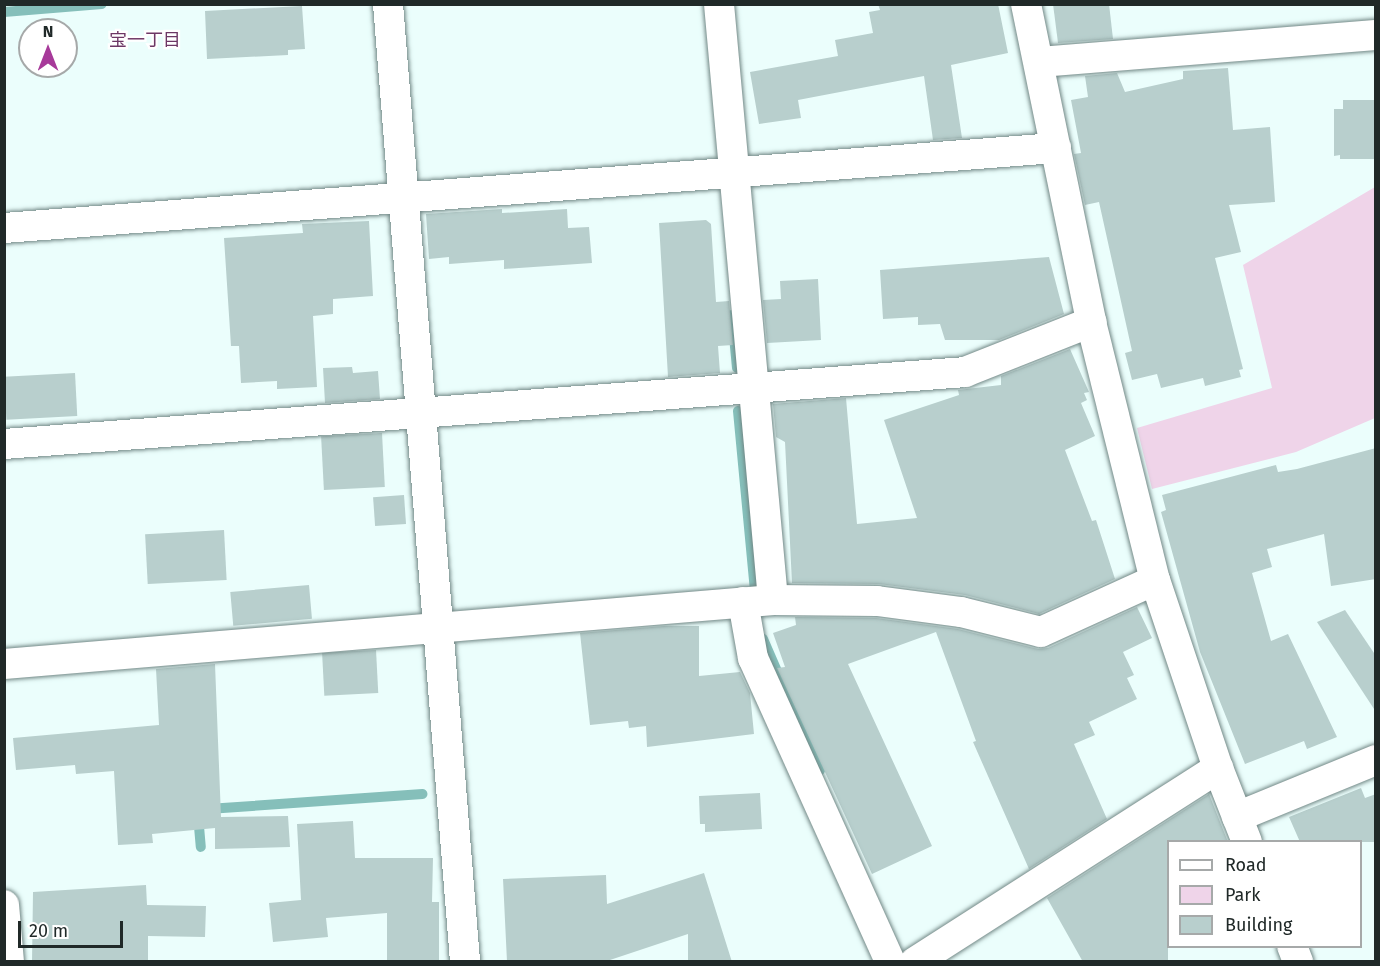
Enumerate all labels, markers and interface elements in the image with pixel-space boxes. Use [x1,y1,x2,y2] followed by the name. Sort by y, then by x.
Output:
[18,18,78,78] north arrow
[43,22,53,41] text: N
[109,29,181,51] district label: 宝一丁目
[1167,840,1362,948] legend
[1225,854,1267,876] text: Road
[1225,884,1260,906] text: Park
[21,909,126,947] scale bar
[1225,914,1292,936] text: Building
[29,920,68,942] text: 20 m

